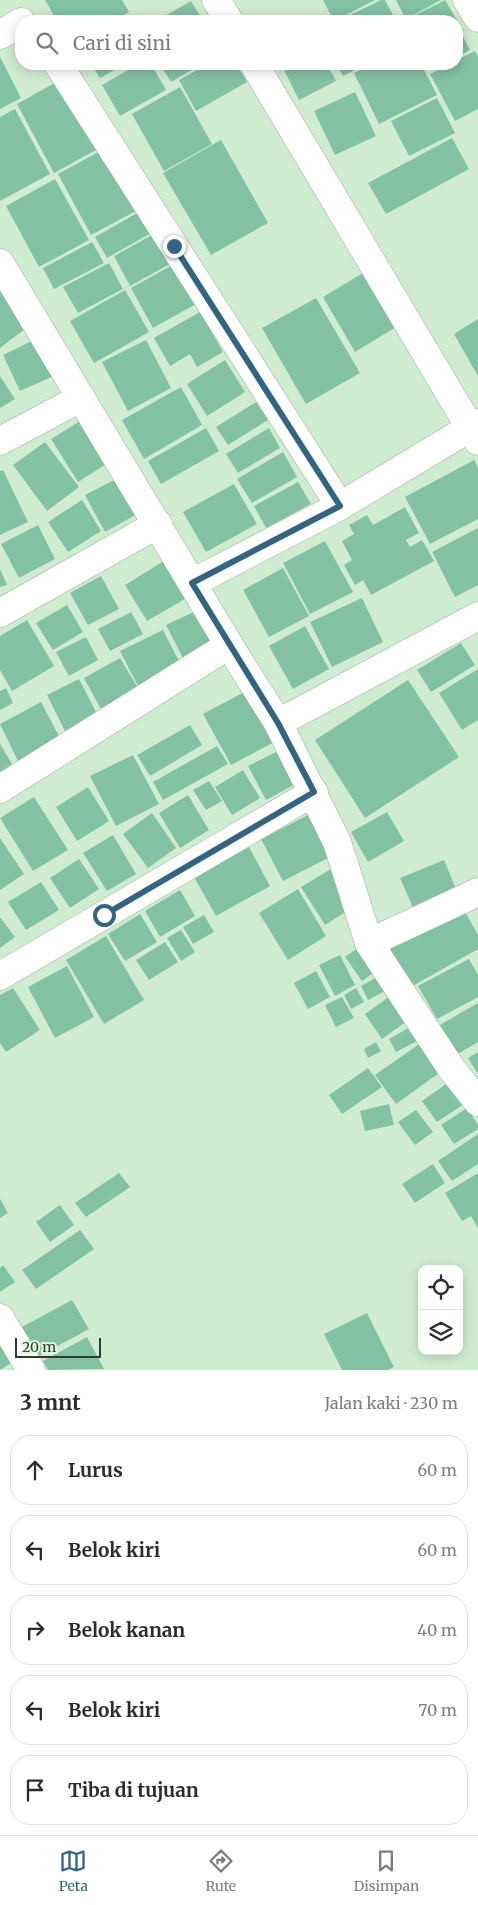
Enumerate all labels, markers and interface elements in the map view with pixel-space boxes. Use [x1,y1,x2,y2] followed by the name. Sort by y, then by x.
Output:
[15,15,463,70] search box
[33,29,61,57] icon: search
[73,31,171,55] text: Cari di sini
[163,235,186,258] route end
[93,904,116,927] route start
[418,1265,463,1355] map controls
[418,1265,463,1310] button: locate
[418,1310,463,1355] button: layers
[15,1335,101,1358] scale bar
[22,1338,56,1356] text: 20 m
[20,1389,81,1416] text: 3 mnt
[325,1393,458,1413] text: Jalan kaki · 230 m
[21,1456,49,1484] icon: ahead
[68,1458,123,1482] text: Lurus
[417,1460,457,1480] text: 60 m
[21,1536,49,1564] icon: left
[68,1538,160,1562] text: Belok kiri
[417,1540,457,1560] text: 60 m
[21,1616,49,1644] icon: right
[68,1618,185,1642] text: Belok kanan
[417,1620,457,1640] text: 40 m
[21,1696,49,1724] icon: left
[68,1698,160,1722] text: Belok kiri
[418,1700,457,1720] text: 70 m
[21,1776,49,1804] icon: arrive
[68,1778,199,1802] text: Tiba di tujuan
[59,1847,88,1895] tab: Peta
[205,1847,236,1895] tab: Rute
[354,1847,419,1895] tab: Disimpan

